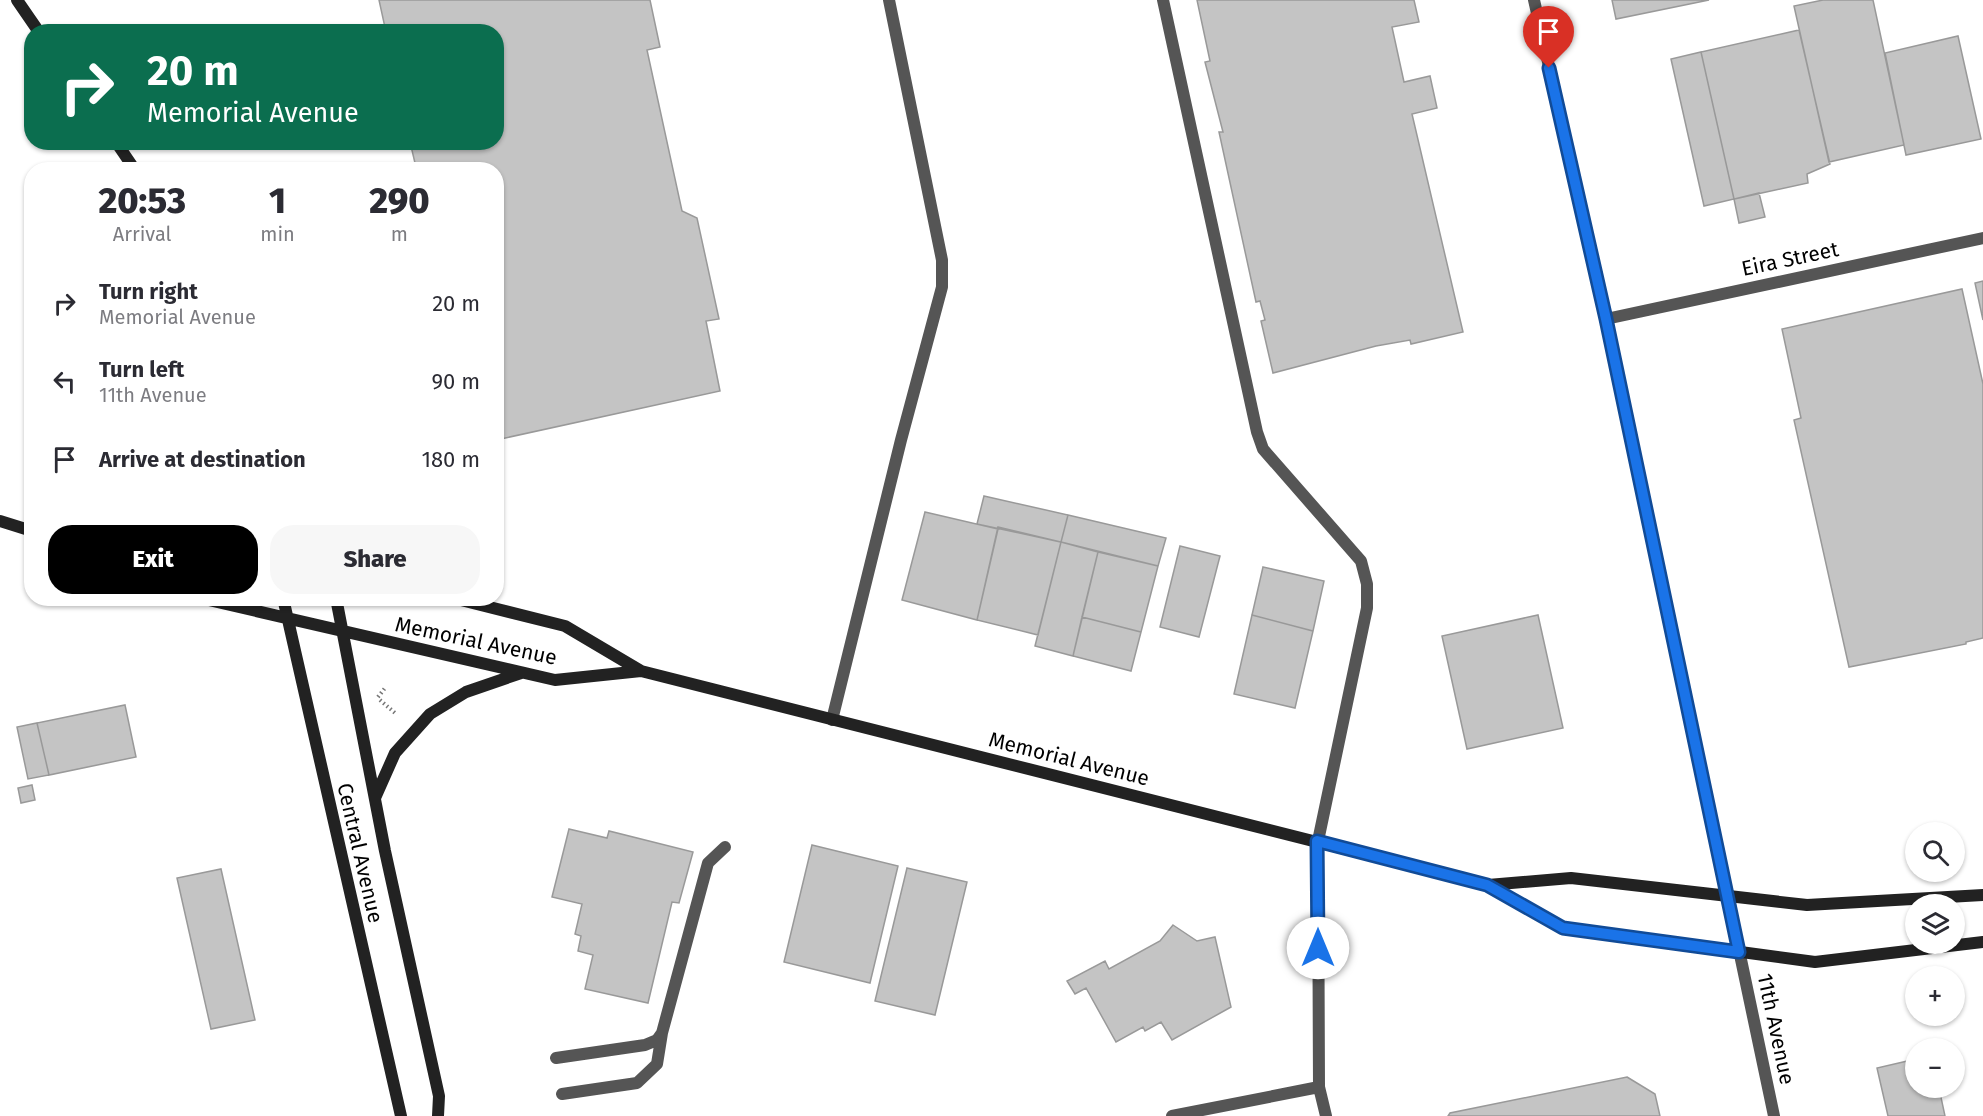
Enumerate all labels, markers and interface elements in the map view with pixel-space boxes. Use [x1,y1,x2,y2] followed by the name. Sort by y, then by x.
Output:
[1523,6,1574,68] pin
[1532,15,1565,48] icon: arrive
[147,46,239,96] text: 20 m
[48,48,126,126] icon: right
[147,97,359,129] text: Memorial Avenue
[98,179,186,223] text: 20:53
[269,179,286,223] text: 1
[369,179,430,223] text: 290
[113,222,171,246] text: Arrival
[260,222,295,246] text: min
[391,222,408,246] text: m
[1739,236,1841,282] street label: Eira Street
[99,278,198,305] text: Turn right
[48,287,81,320] icon: right
[432,290,480,317] text: 20 m
[99,305,256,329] text: Memorial Avenue
[99,356,184,383] text: Turn left
[48,365,81,398] icon: left
[431,368,480,395] text: 90 m
[99,383,207,407] text: 11th Avenue
[48,443,81,476] icon: arrive
[99,446,306,473] text: Arrive at destination
[421,446,480,473] text: 180 m
[48,525,258,594] button: Exit
[270,525,480,594] button: Share
[393,611,559,671] street label: Memorial Avenue
[986,726,1152,792] street label: Memorial Avenue
[331,781,389,925] street label: Central Avenue
[1905,822,1965,1098] map controls
[1905,822,1965,882] button: search
[1905,894,1965,954] button: layers
[1286,916,1350,980] position arrow
[1905,966,1965,1026] button: +
[1752,971,1800,1087] street label: 11th Avenue
[1905,1038,1965,1098] button: −

